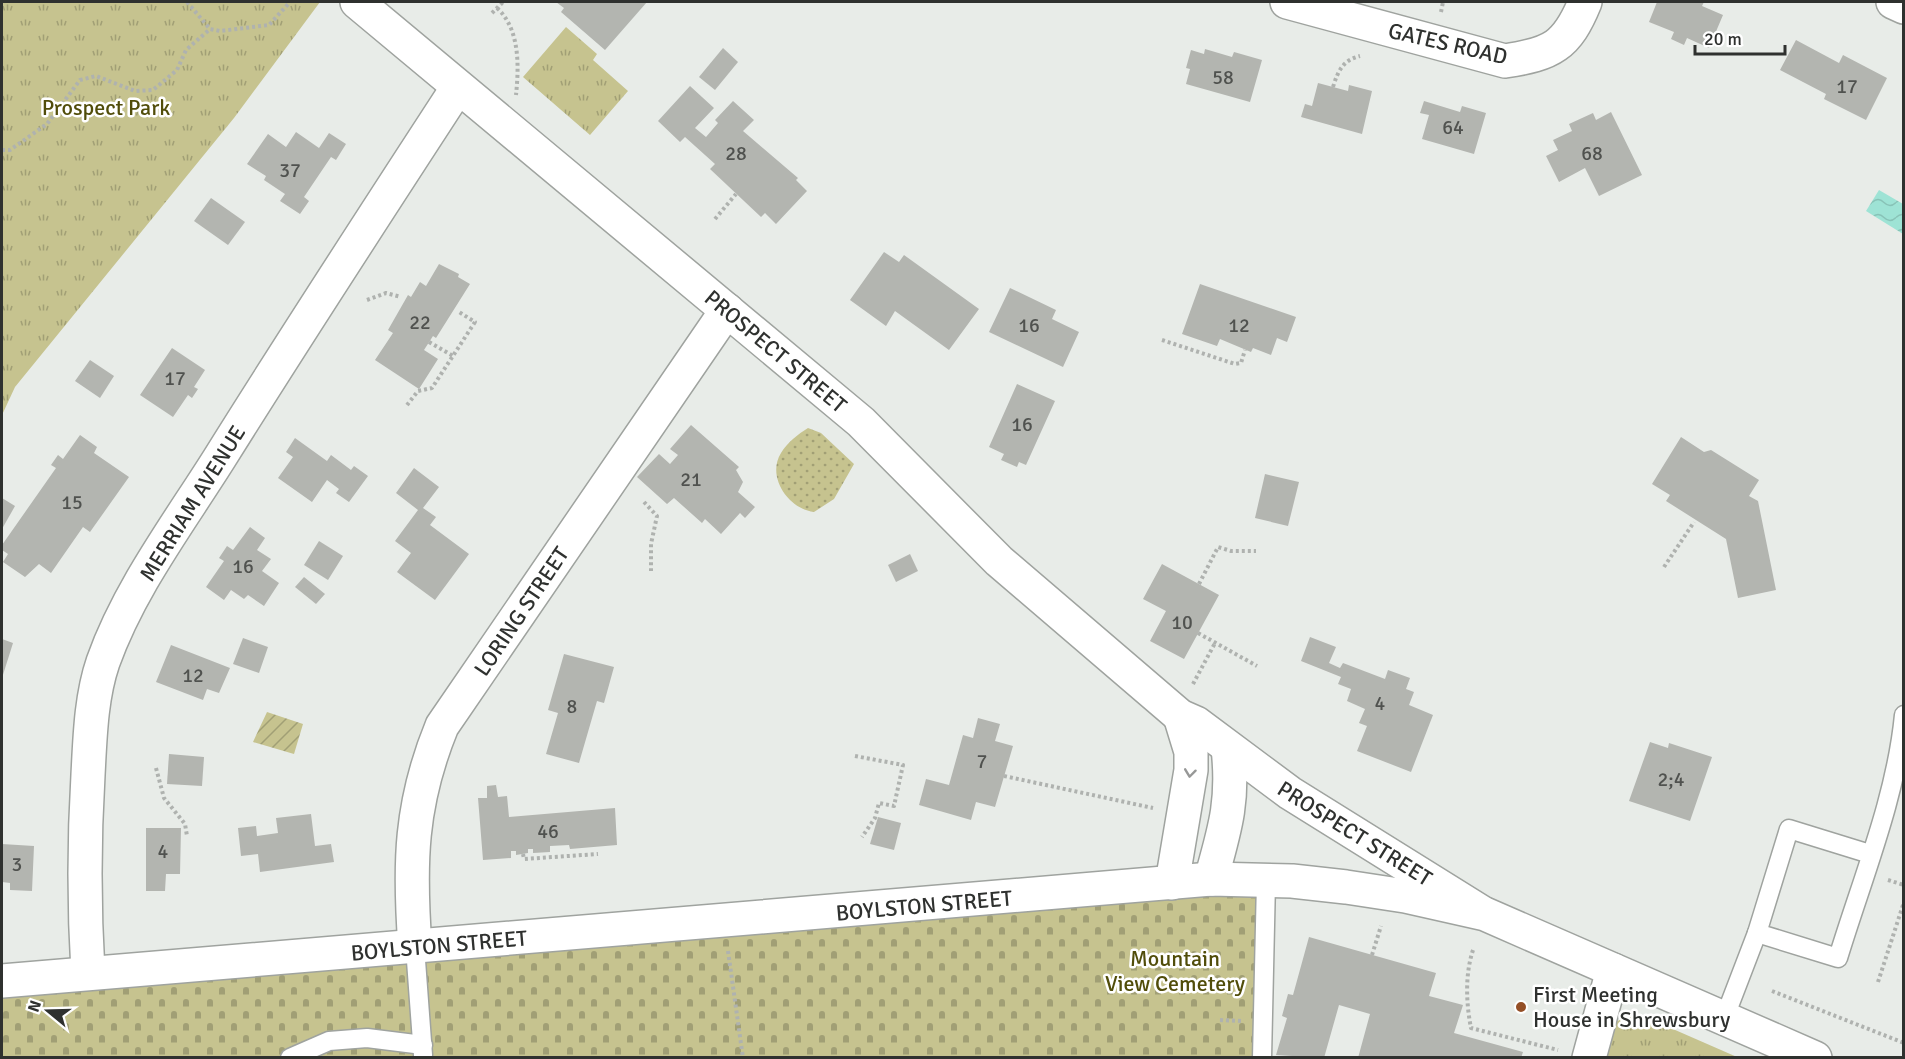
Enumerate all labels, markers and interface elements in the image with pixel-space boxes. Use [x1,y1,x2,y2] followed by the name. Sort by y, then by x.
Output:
[1386,17,1510,70] street label: GATES ROAD
[1695,18,1785,56] scale bar
[1704,28,1742,50] text: 20 m
[1212,65,1234,90] house number: 58
[1836,74,1858,99] house number: 17
[42,94,170,121] park label: Prospect Park
[1442,115,1464,140] house number: 64
[725,141,747,166] house number: 28
[1581,141,1603,166] house number: 68
[279,158,301,183] house number: 37
[699,284,852,419] street label: PROSPECT STREET
[409,310,431,335] house number: 22
[1018,313,1040,338] house number: 16
[1228,313,1250,338] house number: 12
[164,366,186,391] house number: 17
[1011,412,1033,437] house number: 16
[134,420,251,586] street label: MERRIAM AVENUE
[680,467,702,492] house number: 21
[61,490,83,515] house number: 15
[468,541,575,681] street label: LORING STREET
[232,554,254,579] house number: 16
[1171,610,1193,635] house number: 10
[182,663,204,688] house number: 12
[1375,691,1386,716] house number: 4
[567,694,577,719] house number: 8
[977,749,987,774] house number: 7
[1657,767,1685,792] house number: 2;4
[1184,768,1196,778] one-way arrow
[1272,775,1437,892] street label: PROSPECT STREET
[537,819,559,844] house number: 46
[158,839,169,864] house number: 4
[12,852,22,877] house number: 3
[835,884,1014,927] street label: BOYLSTON STREET
[350,924,529,967] street label: BOYLSTON STREET
[1105,945,1246,997] park label: Mountain View Cemetery
[18,981,78,1041] north arrow
[1533,981,1731,1033] place label: First Meeting House in Shrewsbury
[23,998,46,1015] text: N
[1514,1000,1528,1014] marker: First Meeting House in Shrewsbury

